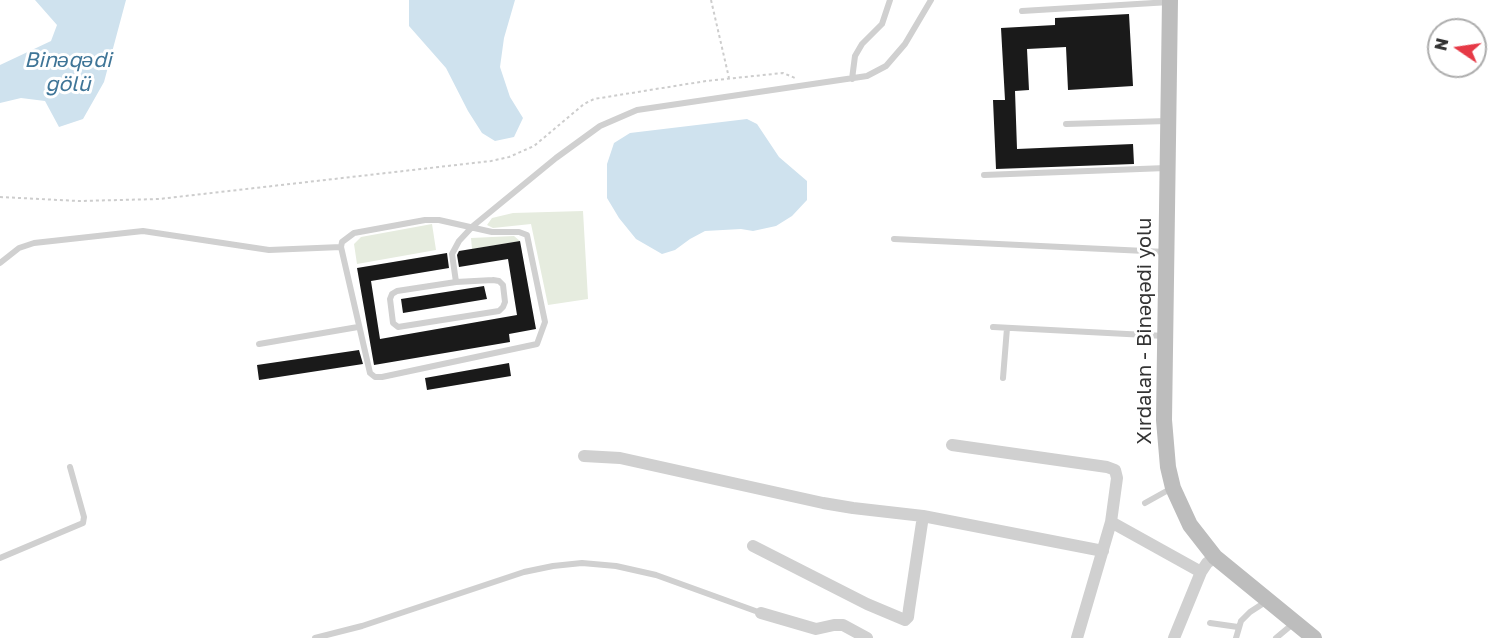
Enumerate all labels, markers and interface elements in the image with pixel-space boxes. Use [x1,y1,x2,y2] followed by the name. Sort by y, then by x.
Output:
[1427,18,1487,78] north arrow
[1430,36,1453,53] text: N
[24,47,112,97] water label: Binəqədi gölü
[1133,218,1157,444] street label: Xırdalan - Binəqədi yolu

